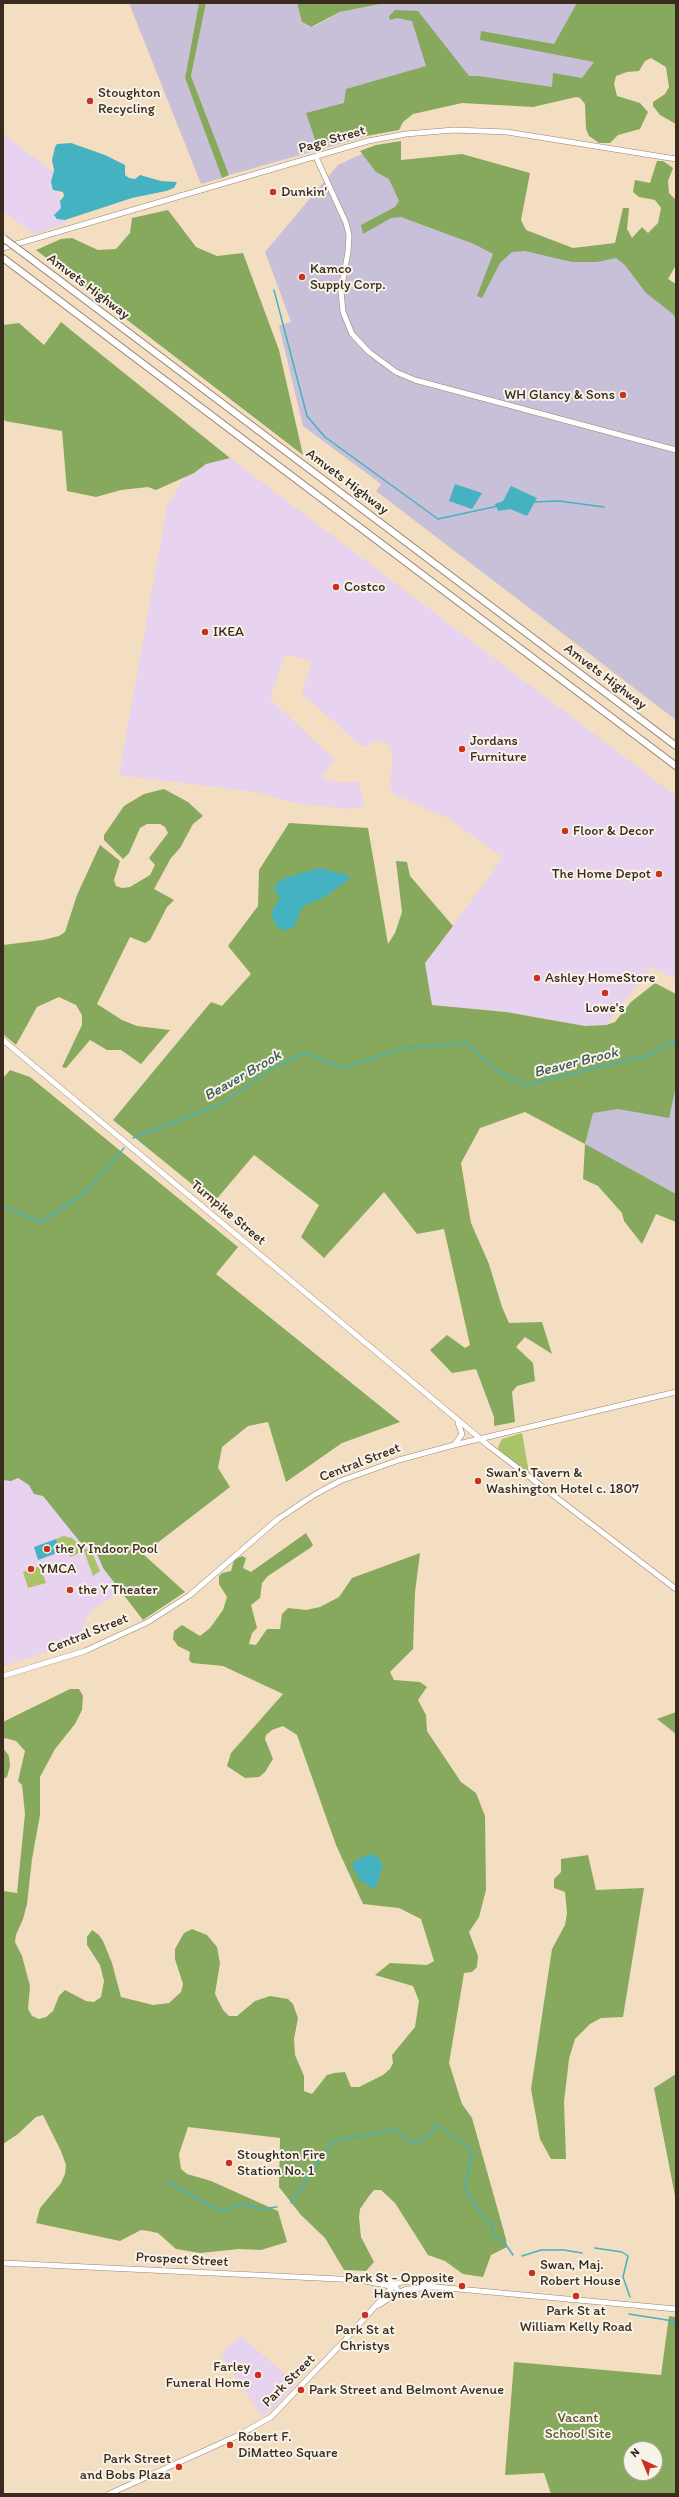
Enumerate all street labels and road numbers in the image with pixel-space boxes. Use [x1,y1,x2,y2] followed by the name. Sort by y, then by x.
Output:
[297,122,367,158] street label: Page Street
[43,250,133,324] street label: Amvets Highway
[302,445,392,519] street label: Amvets Highway
[560,640,650,714] street label: Amvets Highway
[187,1177,269,1249] street label: Turnpike Street
[317,1440,403,1486] street label: Central Street
[45,1610,131,1658] street label: Central Street
[135,2249,229,2271] street label: Prospect Street
[259,2351,319,2411] street label: Park Street

